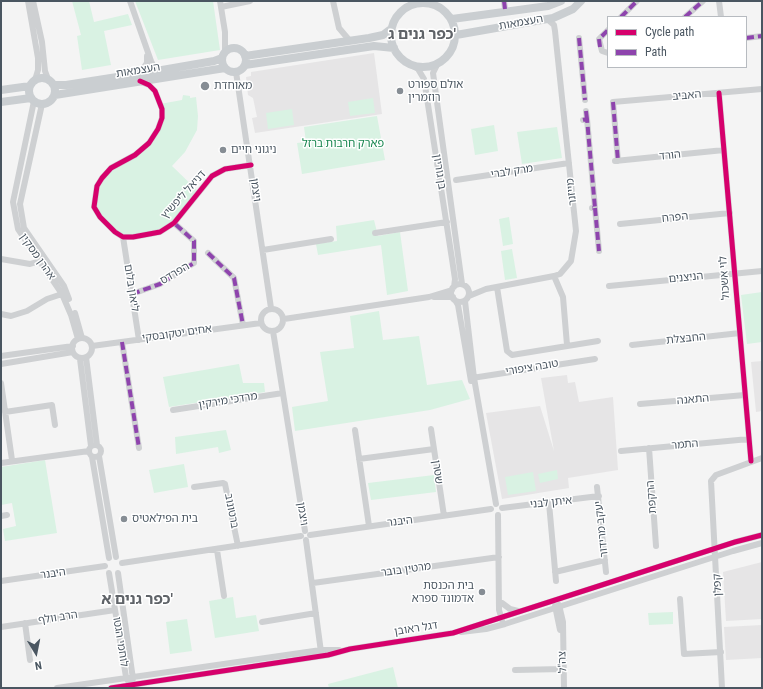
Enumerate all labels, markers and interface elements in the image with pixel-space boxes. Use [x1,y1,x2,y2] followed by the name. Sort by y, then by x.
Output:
[498,13,544,33] street label: העצמאות
[607,16,747,68] legend
[645,25,694,39] text: Cycle path
[388,26,456,44] district label: כפר גנים ג'
[645,45,667,59] text: Path
[115,61,161,81] street label: העצמאות
[408,78,463,104] place label: אולם ספורט רוזמרין
[214,79,252,93] place label: מאוחדת
[199,80,211,92] marker: מאוחדת
[395,86,405,96] marker: אולם ספורט רוזמרין
[672,88,702,104] street label: האביב
[302,137,384,151] park label: פארק חרבות ברזל
[231,143,276,157] place label: ניגוני חיים
[218,145,228,155] marker: ניגוני חיים
[658,148,682,164] street label: הורד
[430,153,448,191] street label: בן גוריון
[490,162,534,182] street label: מרק לברי
[159,168,209,222] street label: דניאל ליפשיץ
[247,177,263,203] street label: ויצמן
[564,178,580,206] street label: מייזנר
[661,210,689,226] street label: הפרח
[16,231,58,283] street label: אהרן מסקין
[717,256,733,300] street label: לוי אשכול
[158,260,192,288] street label: הפרדס
[121,263,141,313] street label: ליאון בלום
[668,270,704,286] street label: הניצנים
[141,323,213,345] street label: אחים יטקובסקי
[666,330,706,348] street label: החבצלת
[504,357,560,379] street label: טובה ציפורי
[197,390,259,412] street label: מרדכי מירקין
[676,392,710,408] street label: התאנה
[671,437,699,453] street label: התמר
[429,459,445,485] street label: שטרן
[644,480,660,514] street label: הרקפת
[221,492,241,530] street label: ברטונוב
[529,494,573,512] street label: איתן לבני
[592,500,612,558] street label: יעקב מרידור
[294,501,310,527] street label: ויצמן
[132,512,198,526] place label: בית הפילאטיס
[119,514,129,524] marker: בית הפילאטיס
[386,514,414,530] street label: היבנר
[380,560,432,580] street label: מרטין בובר
[39,566,67,582] street label: היבנר
[711,573,725,597] street label: קפלן
[412,579,474,605] place label: בית הכנסת אדמונד ספרא
[477,587,487,597] marker: בית הכנסת אדמונד ספרא
[101,591,173,609] district label: כפר גנים א'
[37,608,79,628] street label: הרב וולף
[110,616,130,668] street label: לוחמי הגטו
[393,619,439,639] street label: דגל ראובן
[16,633,56,673] north arrow
[556,651,570,673] street label: צה"ל
[34,658,43,672] text: N

